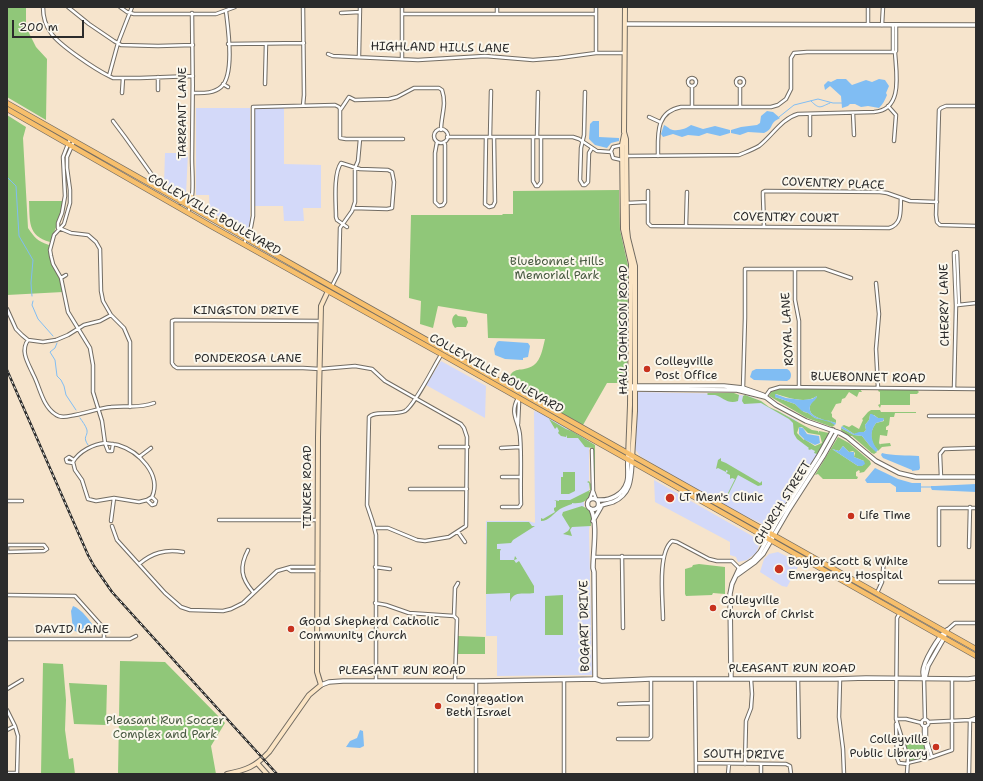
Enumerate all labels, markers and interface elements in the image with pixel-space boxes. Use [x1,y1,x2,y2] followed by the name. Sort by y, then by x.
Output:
[14,12,86,38] scale bar
[19,19,58,35] text: 200 m
[370,40,510,56] street label: HIGHLAND HILLS LANE
[176,67,190,159] street label: TARRANT LANE
[145,171,283,259] street label: COLLEYVILLE BOULEVARD
[781,175,885,193] street label: COVENTRY PLACE
[733,210,839,226] street label: COVENTRY COURT
[510,255,604,283] park label: Bluebonnet Hills Memorial Park
[937,263,953,347] street label: CHERRY LANE
[617,265,631,395] street label: HALL JOHNSON ROAD
[779,292,797,366] street label: ROYAL LANE
[193,304,299,318] street label: KINGSTON DRIVE
[426,331,566,417] street label: COLLEYVILLE BOULEVARD
[194,352,302,366] street label: PONDEROSA LANE
[655,355,718,383] place label: Colleyville Post Office
[642,364,652,374] marker: Colleyville Post Office
[810,370,926,386] street label: BLUEBONNET ROAD
[301,445,315,529] street label: TINKER ROAD
[751,458,815,548] street label: CHURCH STREET
[679,491,763,505] place label: LT Men's Clinic
[664,492,676,504] marker: LT Men's Clinic
[859,509,911,523] place label: Life Time
[846,511,856,521] marker: Life Time
[788,555,908,583] place label: Baylor Scott & White Emergency Hospital
[773,563,785,575] marker: Baylor Scott & White Emergency Hospital
[577,580,593,672] street label: BOGART DRIVE
[721,594,814,622] place label: Colleyville Church of Christ
[708,603,718,613] marker: Colleyville Church of Christ
[299,615,439,643] place label: Good Shepherd Catholic Community Church
[35,623,109,637] street label: DAVID LANE
[286,624,296,634] marker: Good Shepherd Catholic Community Church
[728,662,856,676] street label: PLEASANT RUN ROAD
[338,664,466,678] street label: PLEASANT RUN ROAD
[446,692,524,720] place label: Congregation Beth Israel
[433,701,443,711] marker: Congregation Beth Israel
[106,714,224,742] park label: Pleasant Run Soccer Complex and Park
[850,733,928,761] place label: Colleyville Public Library
[931,742,941,752] marker: Colleyville Public Library
[703,747,785,763] street label: SOUTH DRIVE

